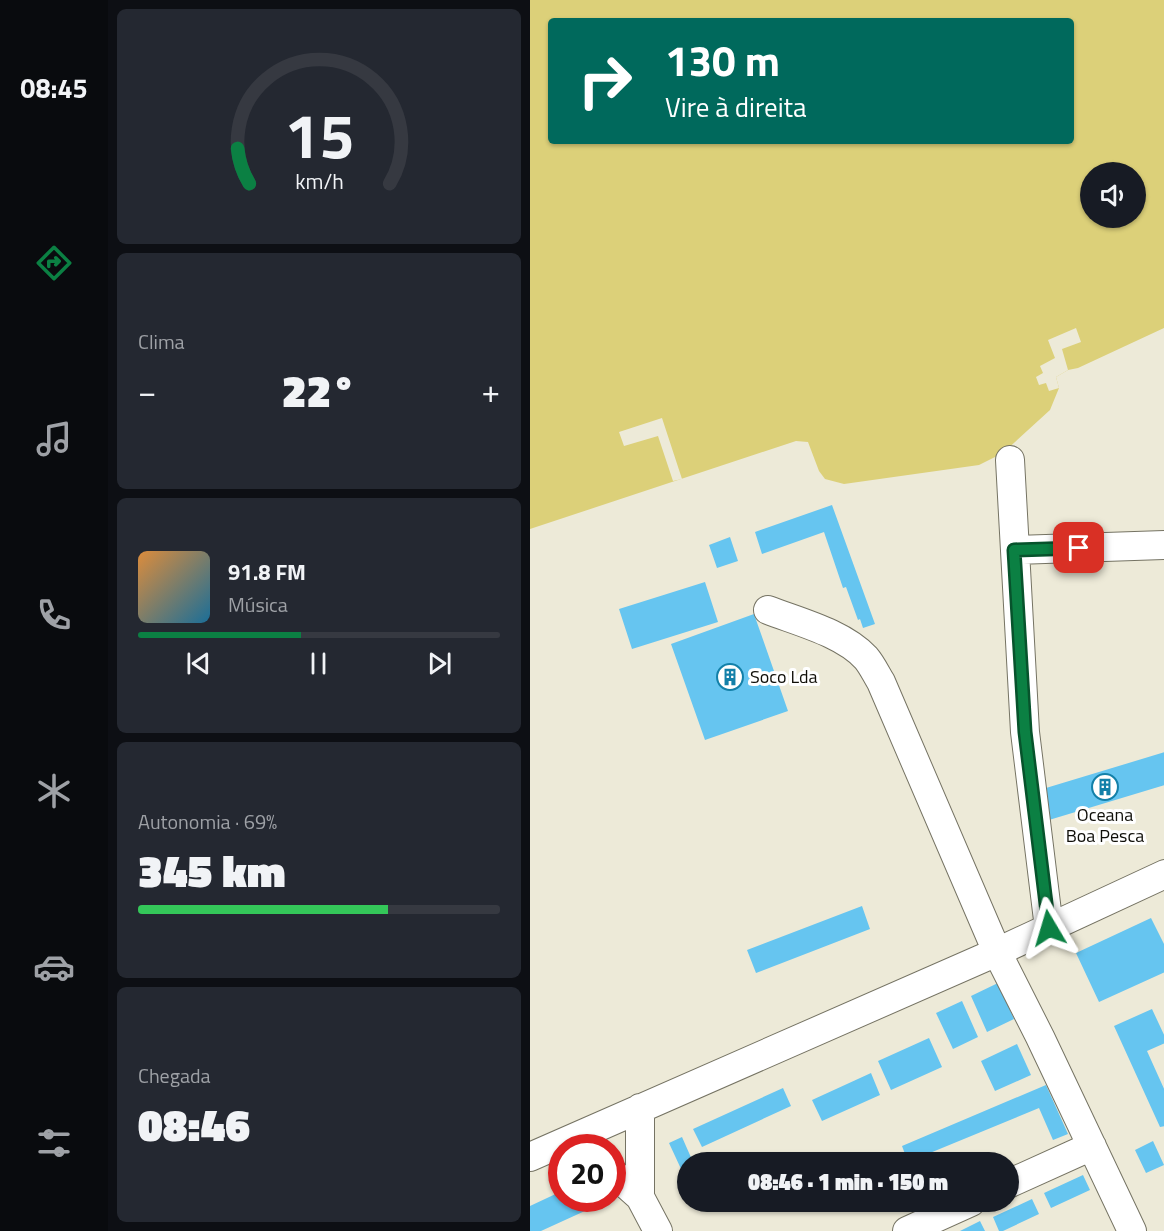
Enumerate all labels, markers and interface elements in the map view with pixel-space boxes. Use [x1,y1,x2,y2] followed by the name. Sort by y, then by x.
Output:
[665,28,780,92] text: 130 m
[566,42,644,120] icon: right
[20,67,88,108] text: 08:45
[665,86,807,127] text: Vire à direita
[284,87,354,182] text: 15
[1080,162,1146,228] map controls
[1080,162,1146,228] button: sound
[295,165,343,197] text: km/h
[33,242,75,284] icon: directions
[138,326,185,357] text: Clima
[282,356,356,424] text: 22°
[138,366,156,416] text: −
[482,366,500,416] text: +
[33,418,75,460] icon: music
[1053,522,1104,573] pin
[1062,531,1095,564] icon: arrive
[228,555,306,589] text: 91.8 FM
[228,589,288,620] text: Música
[33,594,75,636] icon: phone
[182,647,215,680] icon: previous
[302,647,335,680] icon: pause
[423,647,456,680] icon: next
[715,662,745,692] building icon: Soco Lda
[750,663,818,690] place label: Soco Lda
[33,770,75,812] icon: climate
[1090,772,1120,802] building icon: Oceana Boa Pesca
[1066,801,1144,849] place label: Oceana Boa Pesca
[138,806,277,837] text: Autonomia · 69%
[138,836,286,904] text: 345 km
[1017,896,1081,960] position arrow
[33,946,75,988] icon: car
[138,1060,211,1091] text: Chegada
[138,1090,250,1158] text: 08:46
[33,1122,75,1164] icon: filters
[548,1134,626,1212] speed limit sign: 20
[748,1165,948,1199] text: 08:46 · 1 min · 150 m

